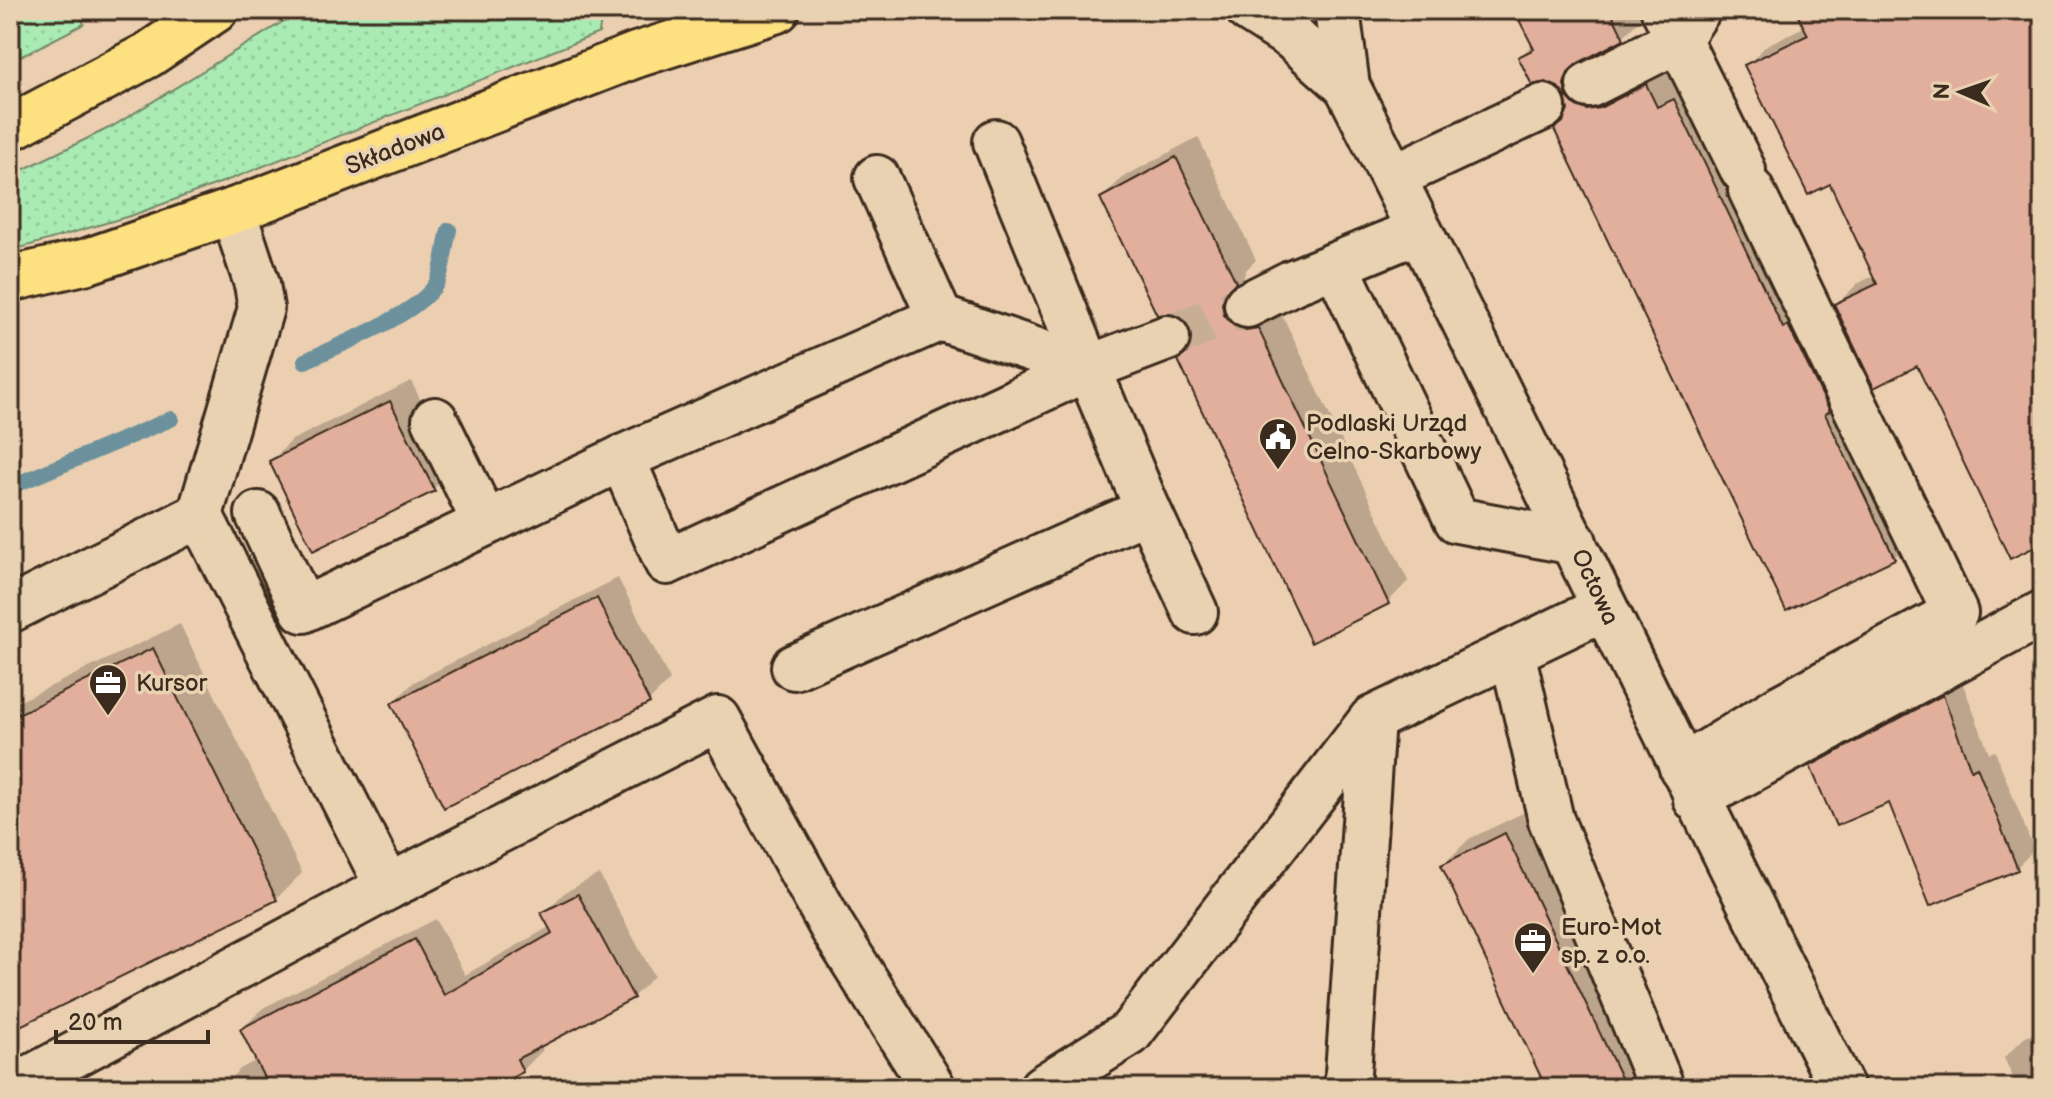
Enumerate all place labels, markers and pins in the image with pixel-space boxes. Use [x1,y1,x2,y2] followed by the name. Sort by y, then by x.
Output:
[1306,409,1482,466] place label: Podlaski Urząd Celno-Skarbowy
[1257,416,1299,471] public building icon: Podlaski Urząd Celno-Skarbowy
[87,662,129,717] office icon: Kursor
[136,669,208,698] place label: Kursor
[1561,913,1662,970] place label: Euro-Mot sp. z o.o.
[1512,920,1554,975] office icon: Euro-Mot sp. z o.o.

